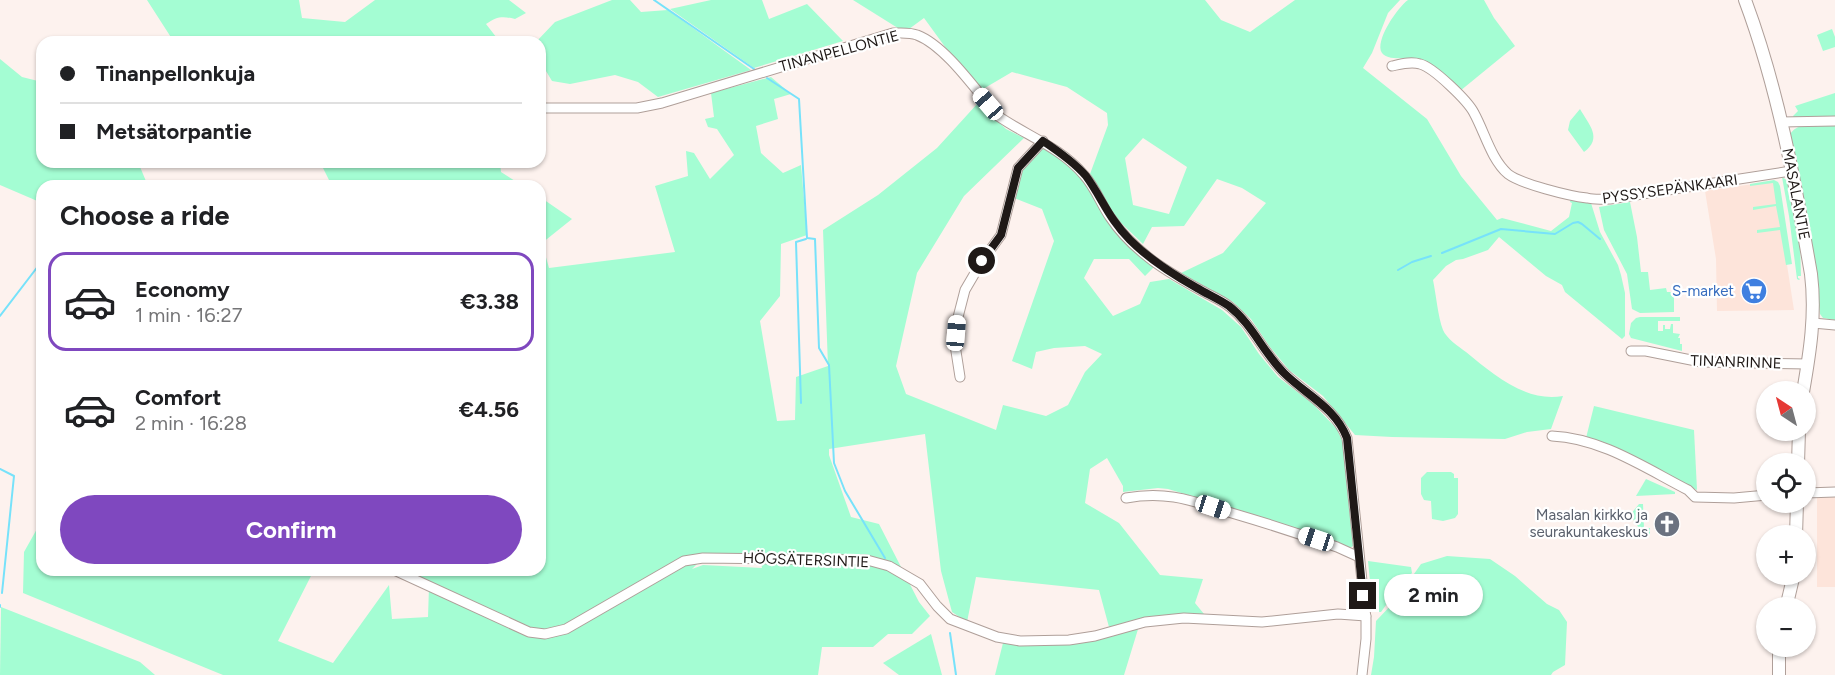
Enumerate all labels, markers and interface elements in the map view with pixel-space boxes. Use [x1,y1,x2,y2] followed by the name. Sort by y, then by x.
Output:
[777,26,901,76] street label: TINANPELLONTIE
[96,60,255,87] text: Tinanpellonkuja
[969,85,1007,123] car
[96,118,252,145] text: Metsätorpantie
[1778,147,1814,241] street label: MASALANTIE
[1601,171,1739,207] street label: PYSSYSEPÄNKAARI
[60,199,229,232] text: Choose a ride
[968,247,995,274] route start
[63,275,117,329] icon: car
[135,276,230,303] text: Economy
[1739,276,1769,306] supermarket icon: S-market
[1672,282,1734,300] place label: S-market
[460,288,519,315] text: €3.38
[135,303,243,327] text: 1 min · 16:27
[945,314,967,352] car
[1690,351,1782,373] street label: TINANRINNE
[1756,381,1816,441] north arrow
[1756,381,1816,657] map controls
[63,383,117,437] icon: car
[135,384,221,411] text: Comfort
[459,396,519,423] text: €4.56
[135,411,247,435] text: 2 min · 16:28
[1756,453,1816,513] button: locate
[1193,493,1233,521] car
[60,495,522,564] button: Confirm
[1530,506,1648,541] place label: Masalan kirkko ja seurakuntakeskus
[1652,509,1682,539] church icon: Masalan kirkko ja seurakuntakeskus
[1296,525,1336,553] car
[1756,525,1816,585] button: +
[743,549,869,571] street label: HÖGSÄTERSINTIE
[1384,575,1483,617] callout: 2 min
[1349,582,1376,609] route end
[1408,583,1459,607] text: 2 min
[1756,597,1816,657] button: −

